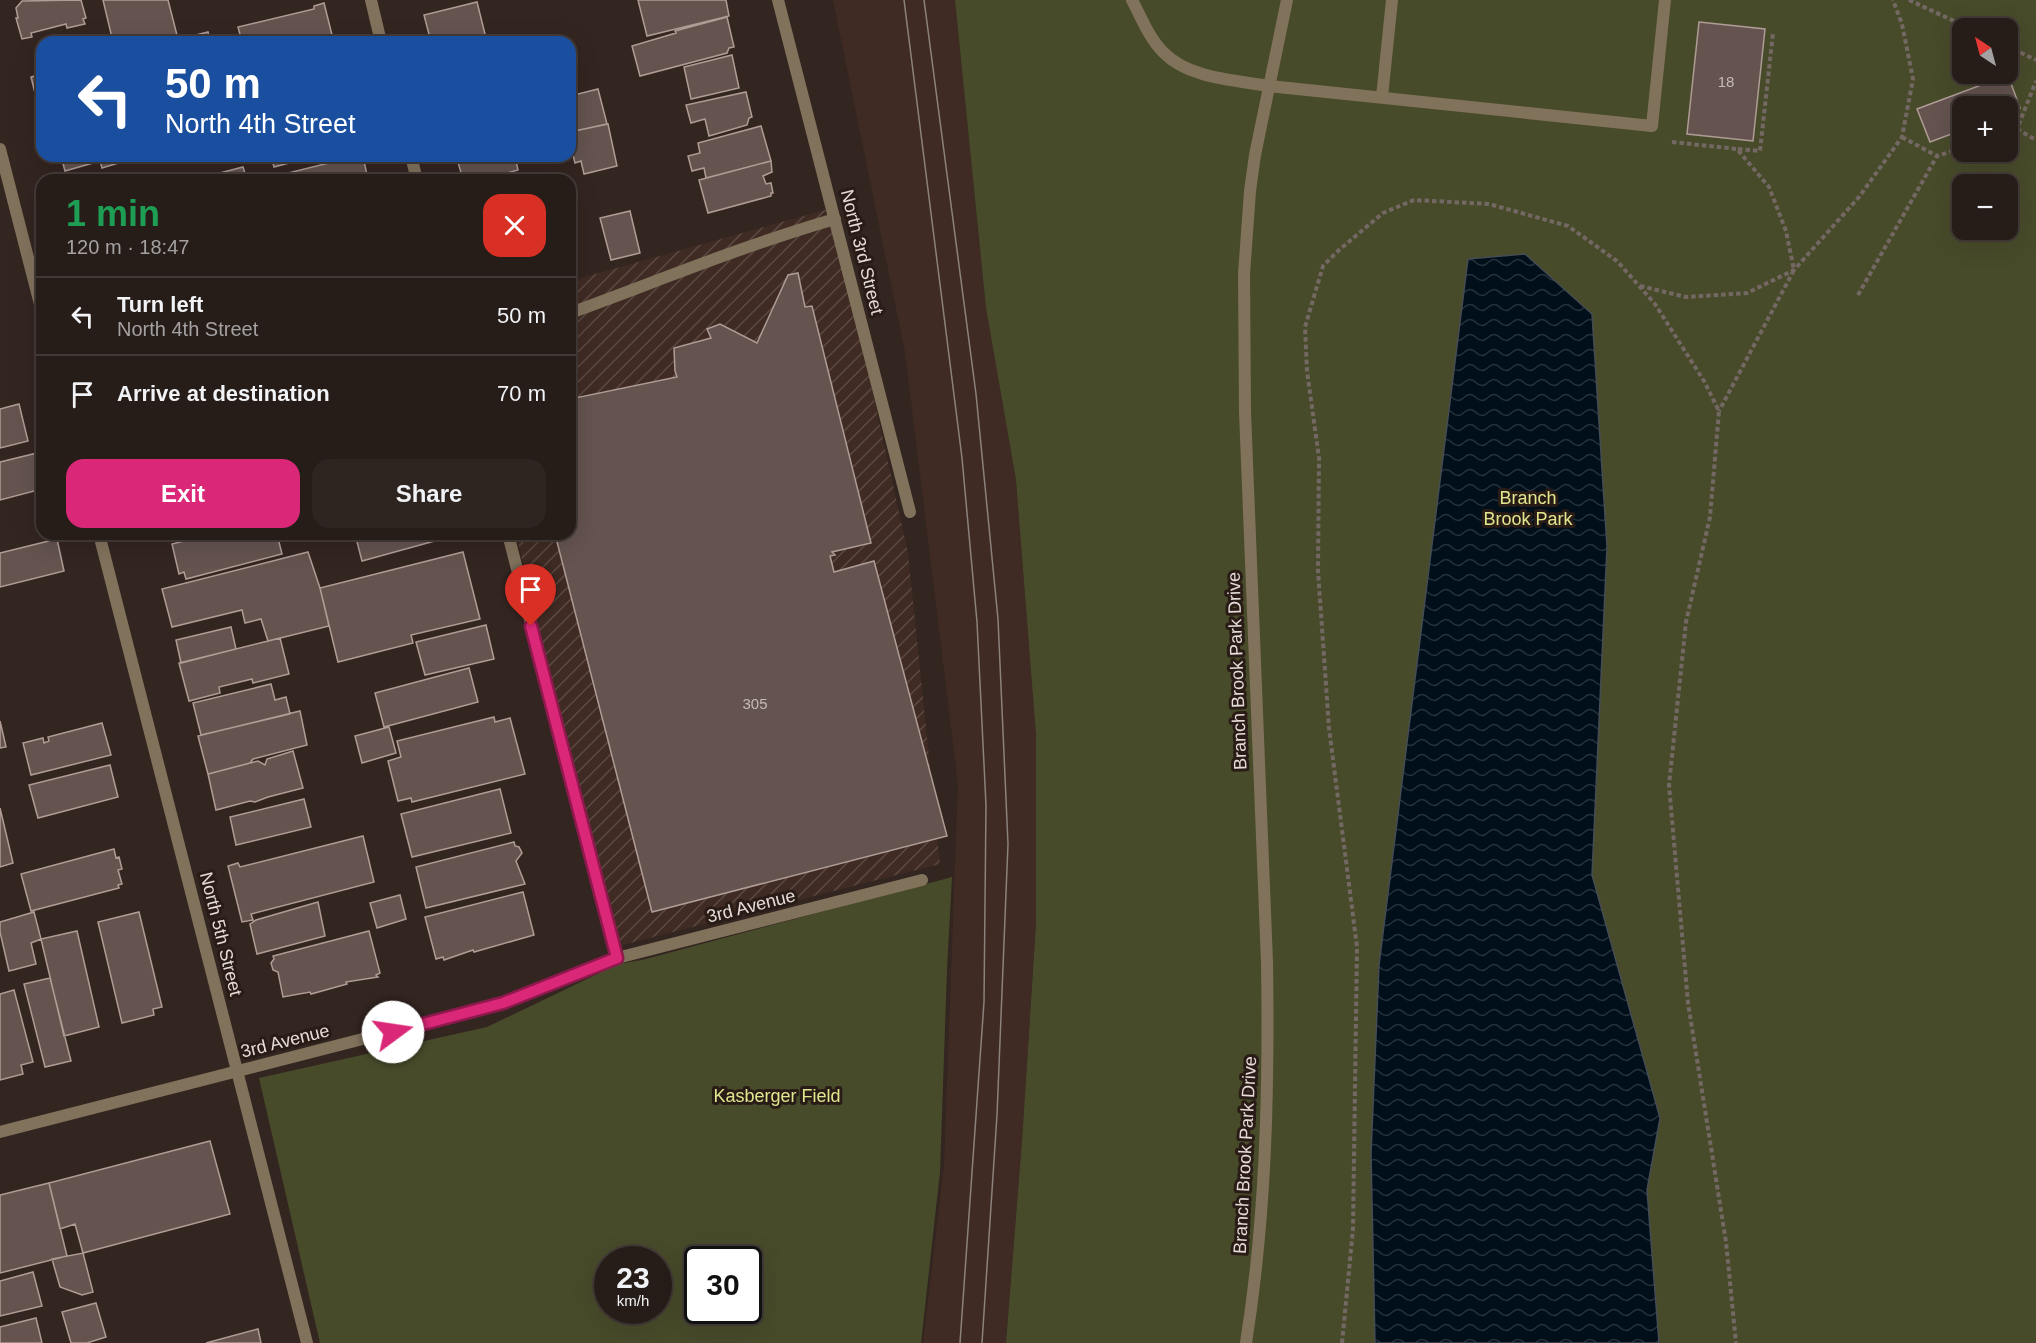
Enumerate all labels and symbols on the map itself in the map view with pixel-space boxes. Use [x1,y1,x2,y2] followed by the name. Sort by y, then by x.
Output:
[1952,18,2018,84] north arrow
[1718,73,1734,90] house number: 18
[837,187,887,317] street label: North 3rd Street
[1483,488,1574,529] park label: Branch Brook Park
[505,564,556,626] pin
[1224,572,1250,770] street label: Branch Brook Park Drive
[742,695,768,712] house number: 305
[196,870,246,998] street label: North 5th Street
[705,885,797,927] street label: 3rd Avenue
[361,1000,425,1064] position arrow
[239,1020,331,1062] street label: 3rd Avenue
[1230,1056,1260,1254] street label: Branch Brook Park Drive
[713,1086,841,1106] park label: Kasberger Field
[684,1246,762,1324] speed limit sign: 30

